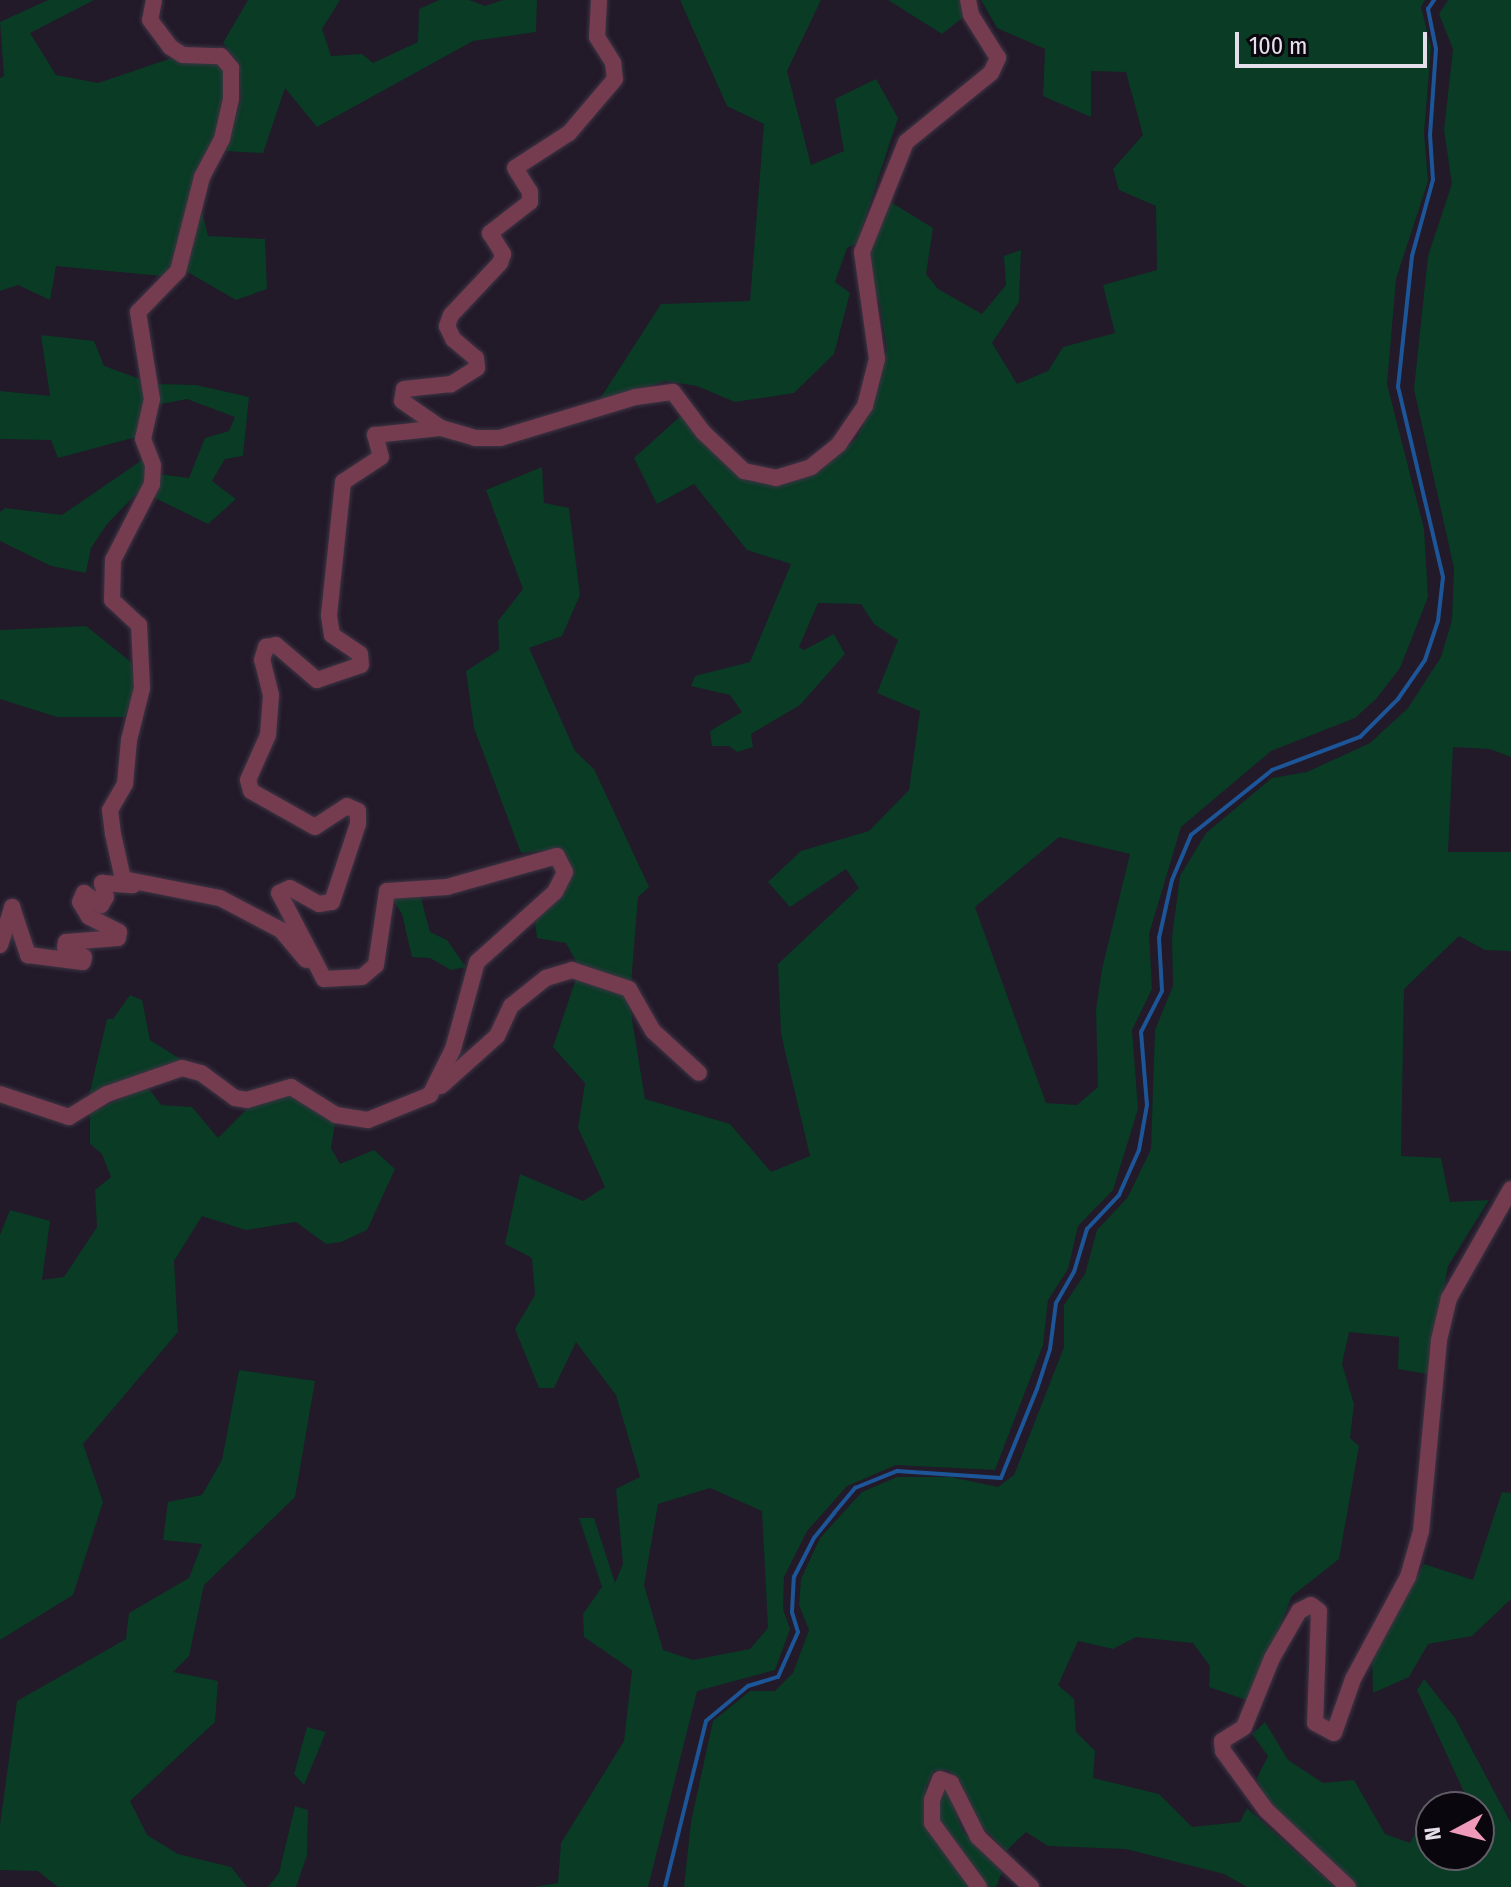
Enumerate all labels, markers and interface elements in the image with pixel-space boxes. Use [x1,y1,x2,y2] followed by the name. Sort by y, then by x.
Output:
[1239,16,1431,66] scale bar
[1249,32,1307,60] text: 100 m
[1415,1791,1495,1871] north arrow
[1418,1826,1447,1842] text: N

